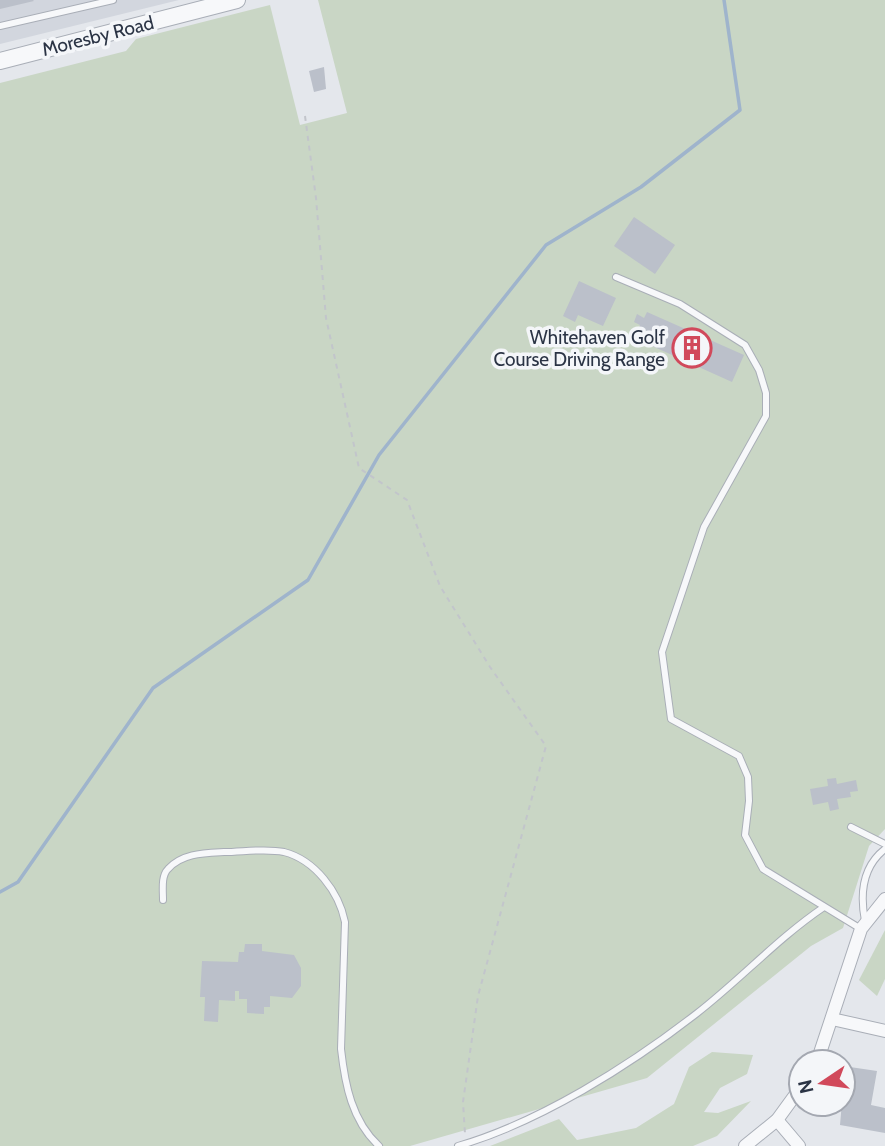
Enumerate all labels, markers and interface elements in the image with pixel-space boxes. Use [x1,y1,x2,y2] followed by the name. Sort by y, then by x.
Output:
[40,11,156,61] street label: Moresby Road
[494,326,666,371] place label: Whitehaven Golf Course Driving Range
[671,327,713,369] building icon: Whitehaven Golf Course Driving Range
[787,1048,857,1118] north arrow
[793,1078,819,1096] text: N

